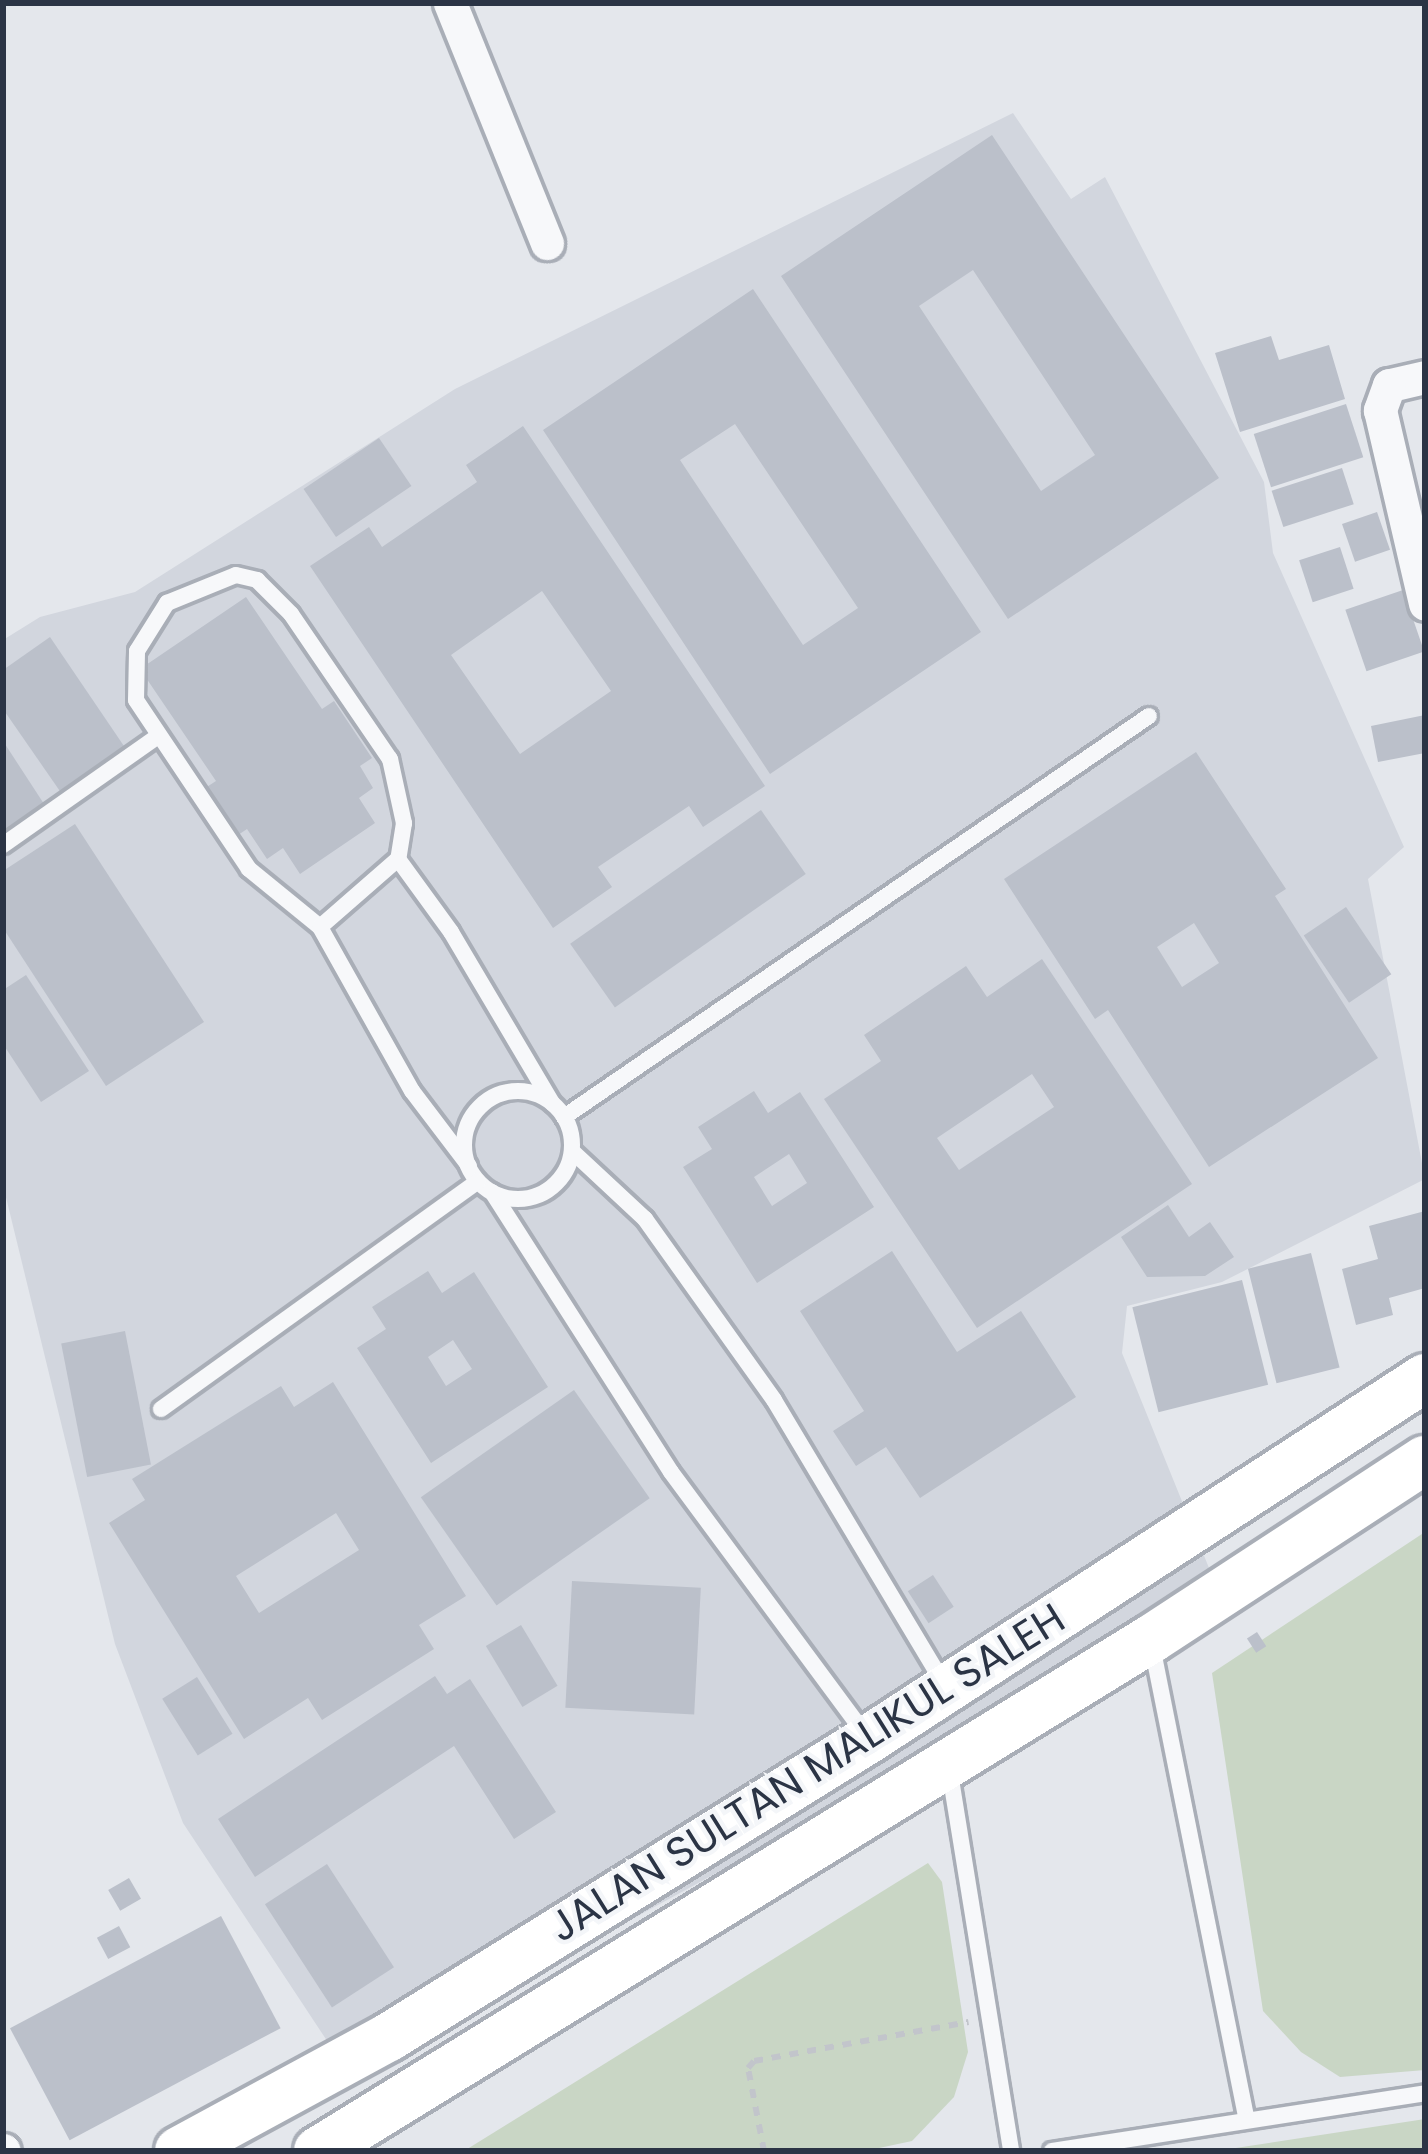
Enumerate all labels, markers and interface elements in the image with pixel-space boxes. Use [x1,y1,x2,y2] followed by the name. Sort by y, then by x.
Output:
[540,1593,1074,1953] street label: JALAN SULTAN MALIKUL SALEH

